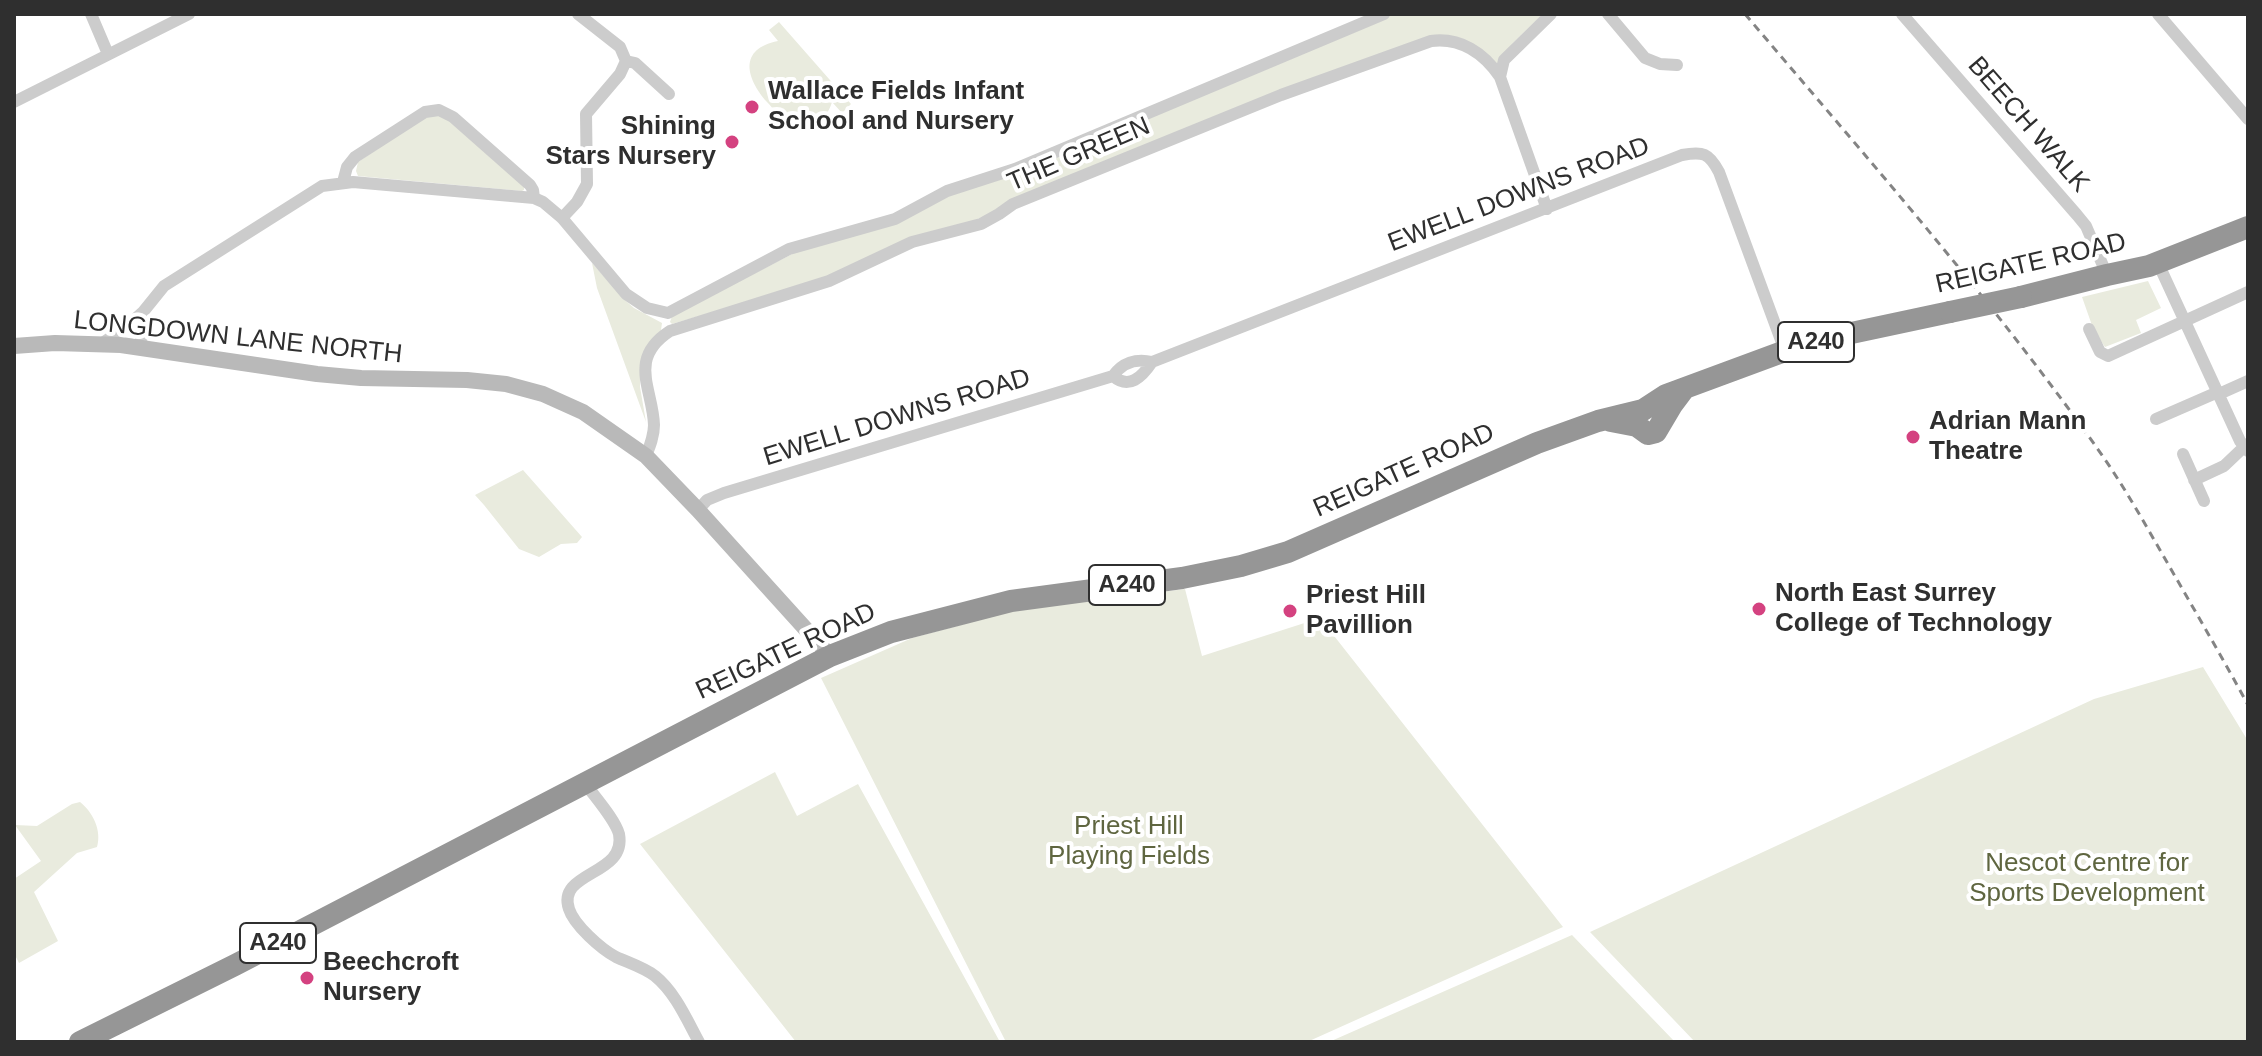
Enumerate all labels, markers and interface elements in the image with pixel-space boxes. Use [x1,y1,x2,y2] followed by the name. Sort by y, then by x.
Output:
[1961,51,2095,199] street label: BEECH WALK
[768,76,1024,138] place label: Wallace Fields Infant School and Nursery
[743,98,761,116] marker: Wallace Fields Infant School and Nursery
[545,111,716,172] place label: Shining Stars Nursery
[1003,111,1155,199] street label: THE GREEN
[1384,131,1654,259] street label: EWELL DOWNS ROAD
[723,133,741,151] marker: Shining Stars Nursery
[1933,227,2129,301] street label: REIGATE ROAD
[72,305,404,371] street label: LONGDOWN LANE NORTH
[1778,322,1854,362] road number: A240
[760,363,1034,473] street label: EWELL DOWNS ROAD
[1929,406,2086,468] place label: Adrian Mann Theatre
[1309,417,1499,525] street label: REIGATE ROAD
[1904,428,1922,446] marker: Adrian Mann Theatre
[1089,565,1165,605] road number: A240
[1775,578,2052,640] place label: North East Surrey College of Technology
[1306,580,1426,642] place label: Priest Hill Pavillion
[691,597,881,707] street label: REIGATE ROAD
[1750,600,1768,618] marker: North East Surrey College of Technology
[1281,602,1299,620] marker: Priest Hill Pavillion
[1048,811,1210,872] park label: Priest Hill Playing Fields
[1969,848,2205,910] park label: Nescot Centre for Sports Development
[240,923,316,963] road number: A240
[323,947,459,1008] place label: Beechcroft Nursery
[298,969,316,987] marker: Beechcroft Nursery

